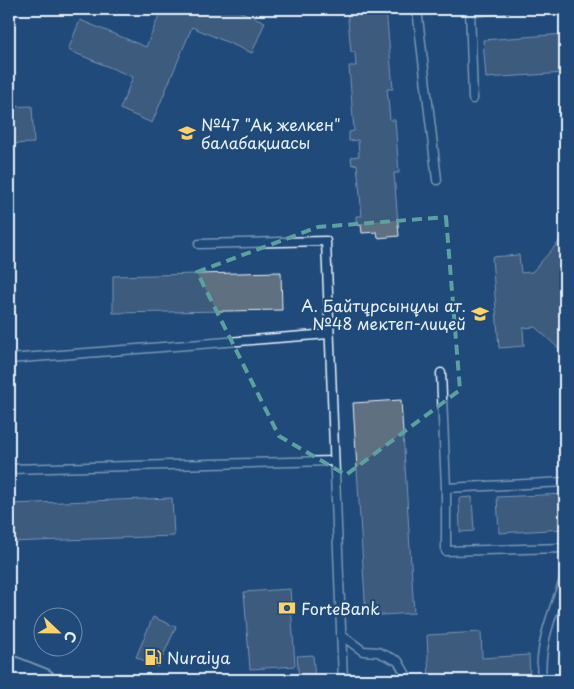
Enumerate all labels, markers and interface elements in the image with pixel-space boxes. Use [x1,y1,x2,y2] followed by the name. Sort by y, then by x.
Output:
[201,112,341,154] place label: №47 "Ақ желкен" балабақшасы
[177,123,197,143] school or university icon: №47 "Ақ желкен" балабақшасы
[301,293,466,335] place label: А. Байтұрсынұлы ат. №48 мектеп-лицей
[470,304,490,324] school or university icon: А. Байтұрсынұлы ат. №48 мектеп-лицей
[301,596,380,620] place label: ForteBank
[277,598,297,618] bank icon: ForteBank
[32,606,82,656] north arrow
[59,628,82,646] text: С
[167,645,230,669] place label: Nuraiya
[143,647,163,667] fuel station icon: Nuraiya

